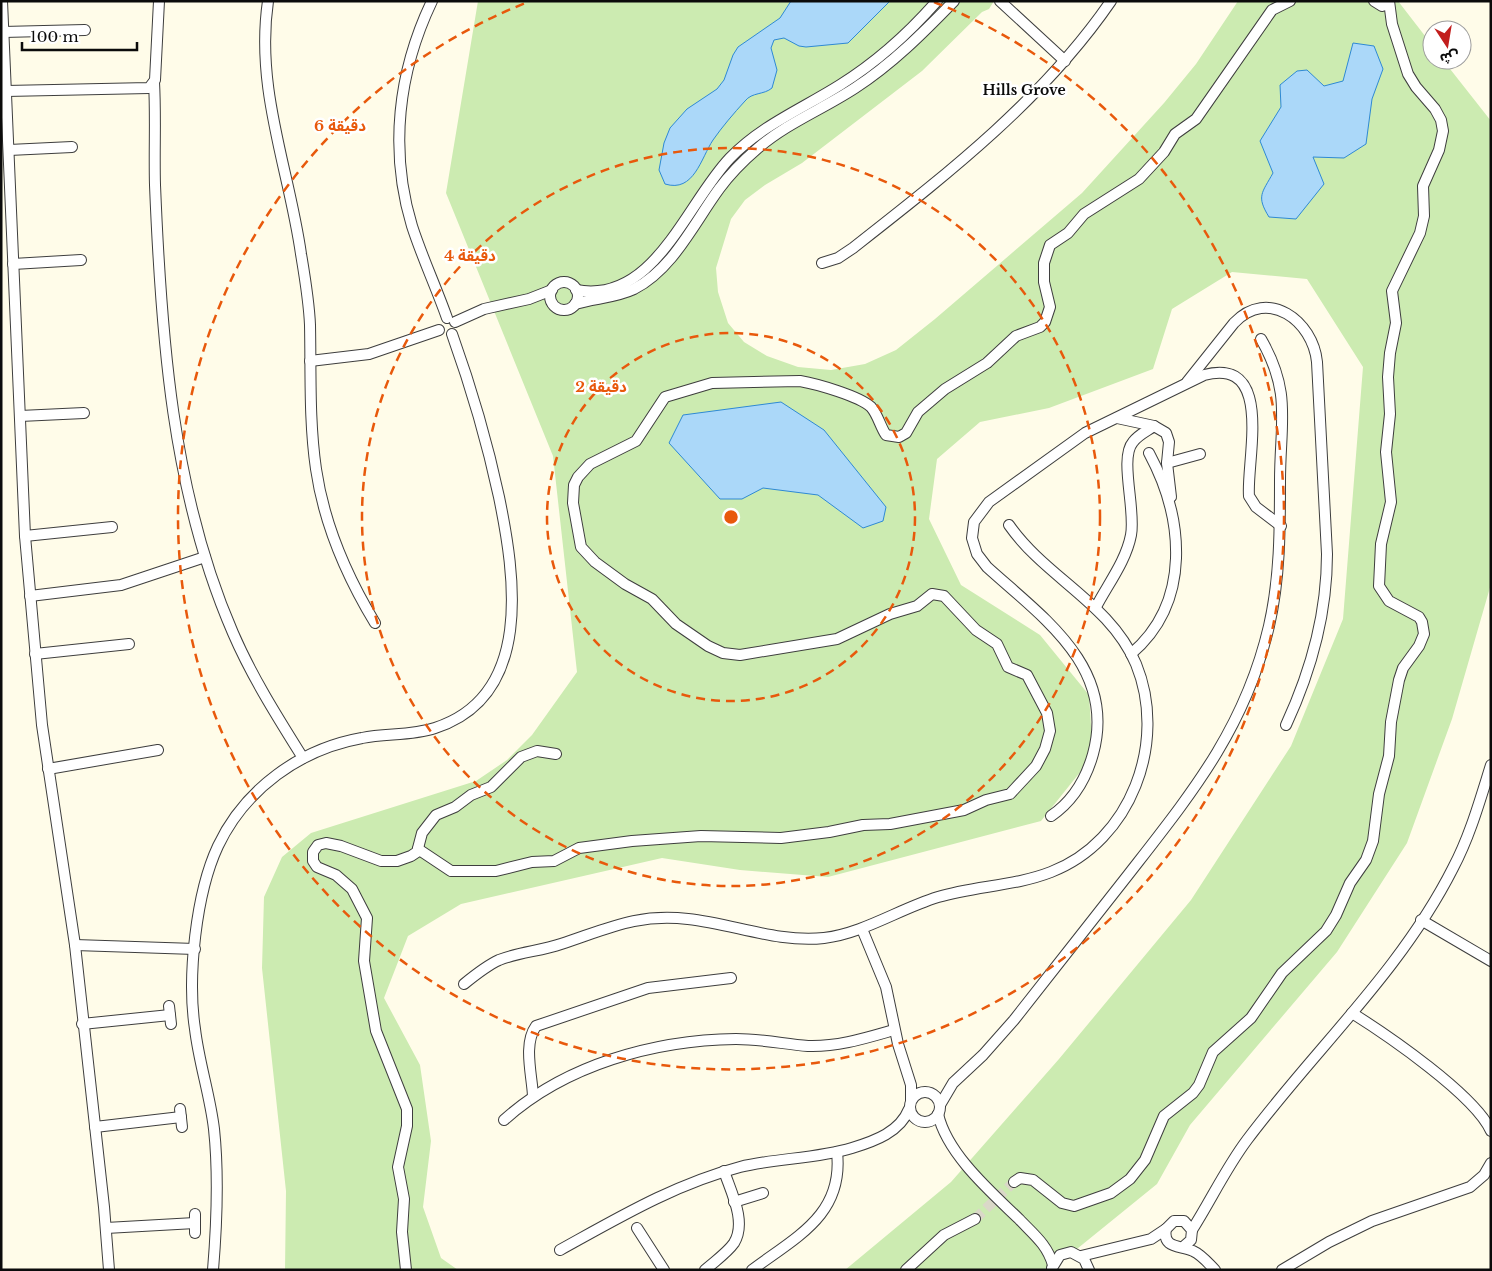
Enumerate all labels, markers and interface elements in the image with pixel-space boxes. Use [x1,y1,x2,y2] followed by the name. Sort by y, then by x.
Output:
[22,20,138,52] scale bar
[1422,20,1472,70] north arrow
[30,27,79,46] text: 100 m
[1438,47,1461,69] text: ش
[982,81,1066,99] district label: Hills Grove
[314,116,366,135] text: 6 دقيقة
[444,246,496,265] text: 4 دقيقة
[575,377,627,396] text: 2 دقيقة
[722,508,740,526] centre of rings

